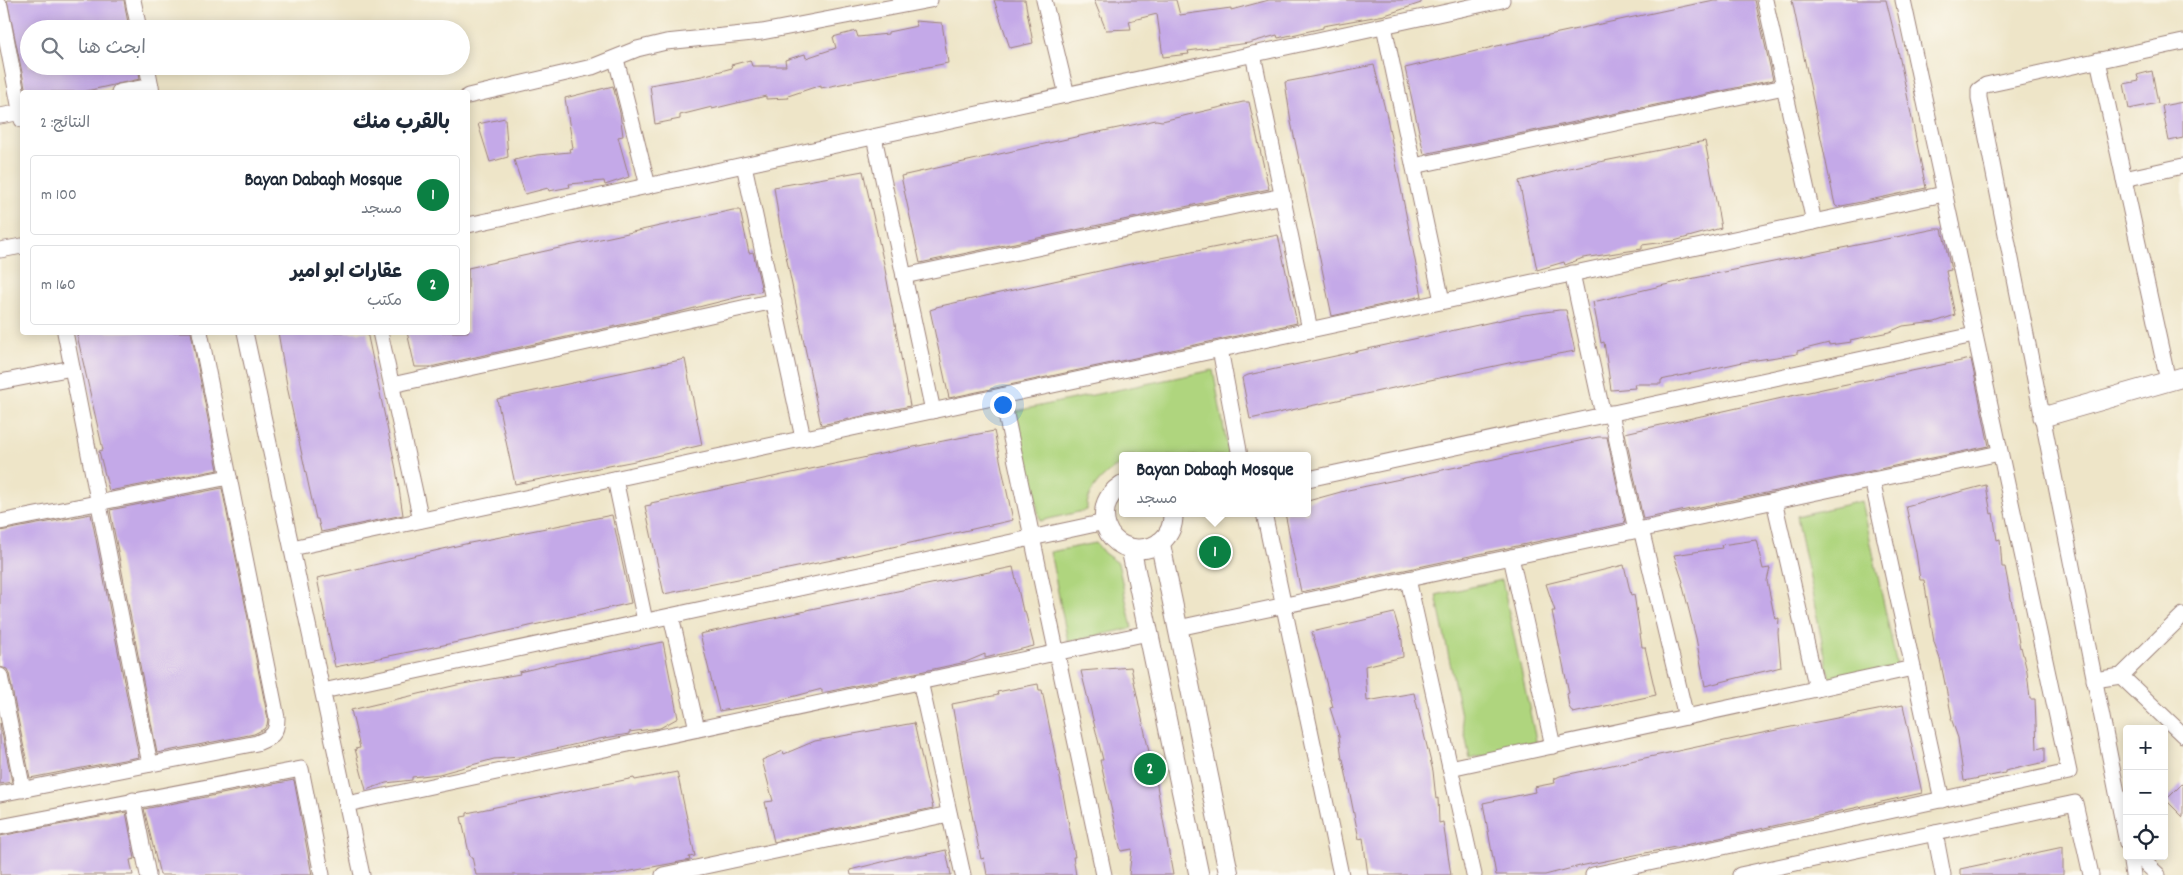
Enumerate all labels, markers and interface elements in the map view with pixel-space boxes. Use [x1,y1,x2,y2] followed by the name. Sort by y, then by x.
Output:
[20,20,470,75] search box
[38,34,66,62] icon: search
[78,36,146,63] text: ابحث هنا
[353,109,450,139] text: بالقرب منك
[40,112,90,135] text: النتائج: 2
[245,168,402,195] text: Bayan Dabagh Mosque
[41,184,77,207] text: 100 m
[431,184,435,207] text: 1
[361,198,402,221] text: مسجد
[290,260,402,287] text: عقارات ابو امير
[41,274,76,297] text: 160 m
[430,274,437,297] text: 2
[367,290,402,313] text: مكتب
[990,392,1016,418] your location
[1119,452,1311,517] popup
[1136,458,1294,485] text: Bayan Dabagh Mosque
[1136,488,1177,511] text: مسجد
[1199,533,1231,571] pin: 1
[2123,725,2168,860] map controls
[2123,725,2168,770] button: +
[1134,750,1166,788] pin: 2
[2123,770,2168,815] button: −
[2123,815,2168,860] button: locate

